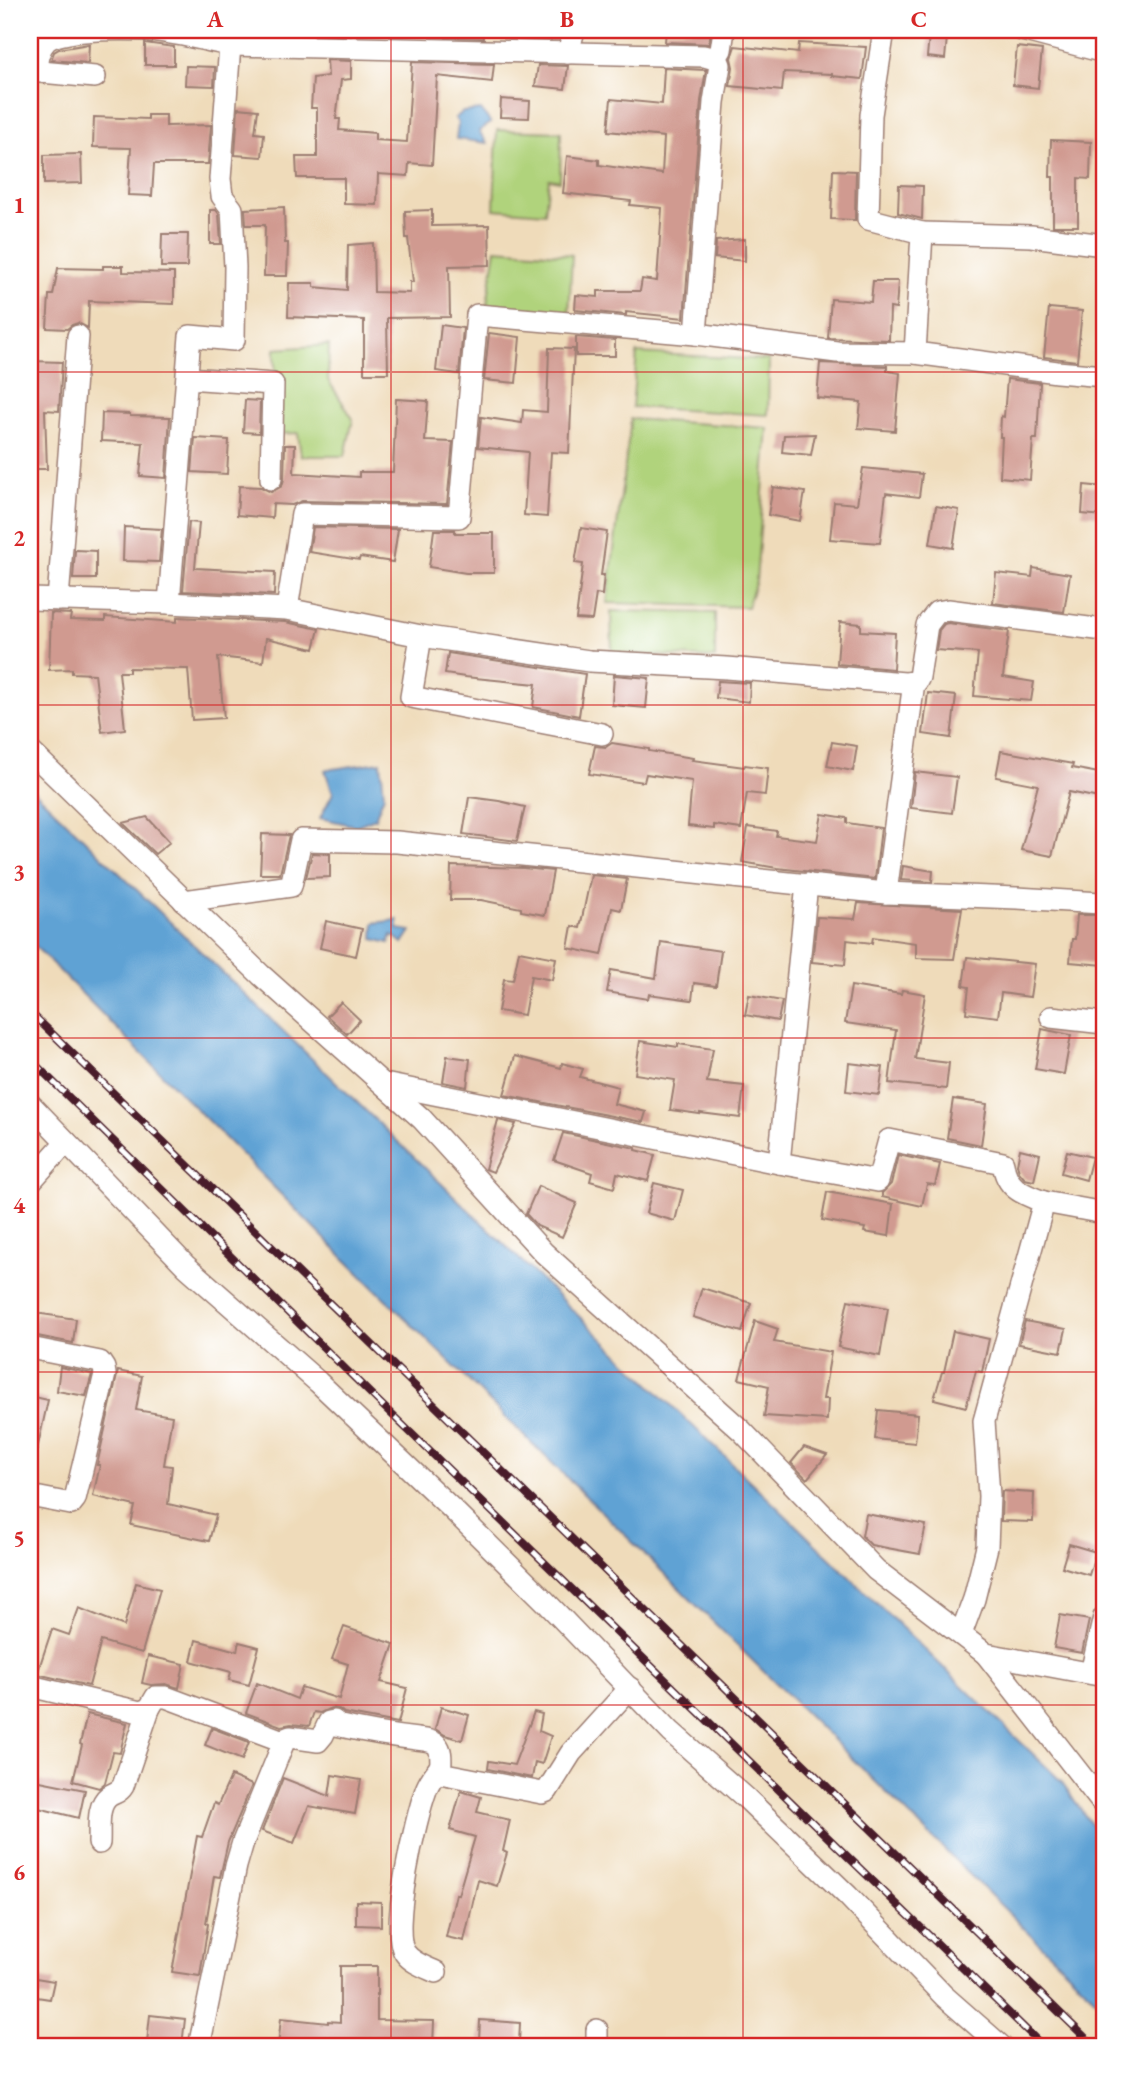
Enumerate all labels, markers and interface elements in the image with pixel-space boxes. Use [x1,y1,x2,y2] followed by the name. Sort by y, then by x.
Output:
[206,4,224,34] text: A
[560,4,574,34] text: B
[911,4,927,34] text: C
[13,190,25,220] text: 1
[13,523,25,553] text: 2
[13,857,25,887] text: 3
[13,1190,26,1220] text: 4
[13,1523,25,1553] text: 5
[13,1857,25,1887] text: 6

